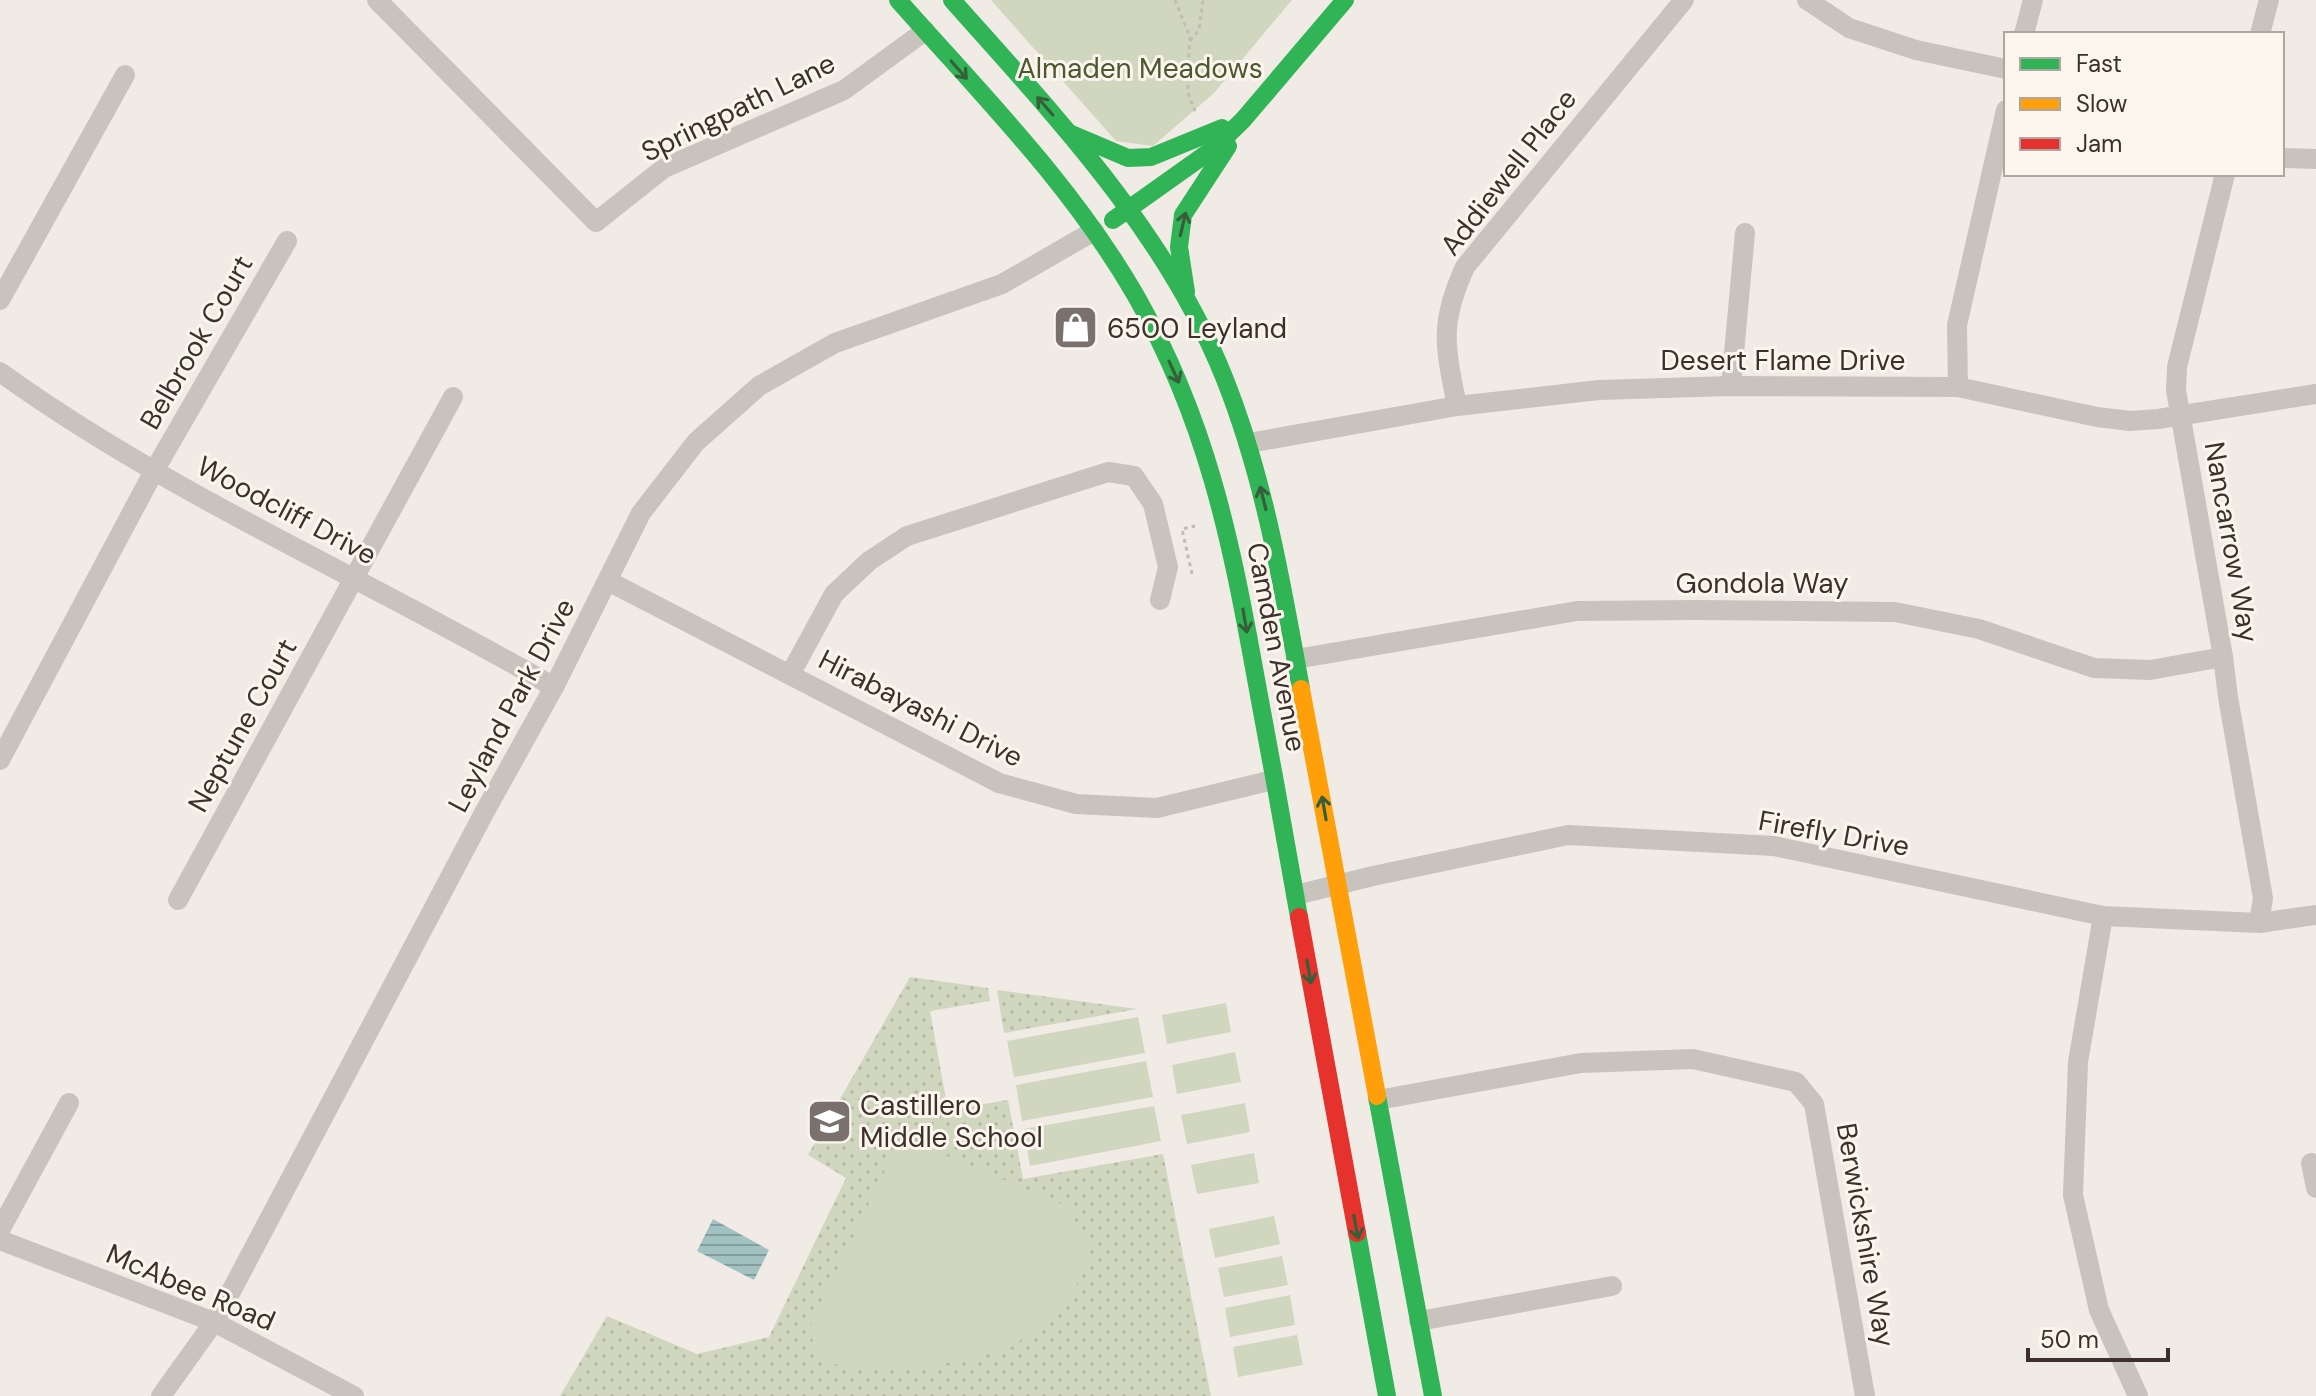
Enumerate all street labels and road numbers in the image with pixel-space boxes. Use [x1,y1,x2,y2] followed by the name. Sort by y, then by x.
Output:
[635,44,841,170] street label: Springpath Lane
[1432,82,1585,263] street label: Addiewell Place
[132,248,261,436] street label: Belbrook Court
[1661,342,1905,379] street label: Desert Flame Drive
[2196,439,2267,645] street label: Nancarrow Way
[191,448,383,573] street label: Woodcliff Drive
[1238,539,1315,755] street label: Camden Avenue
[1675,565,1849,602] street label: Gondola Way
[440,592,583,818] street label: Leyland Park Drive
[180,632,305,818] street label: Neptune Court
[812,641,1029,776] street label: Hirabayashi Drive
[1756,802,1912,865] street label: Firefly Drive
[1828,1120,1903,1350] street label: Berwickshire Way
[101,1235,281,1340] street label: McAbee Road

